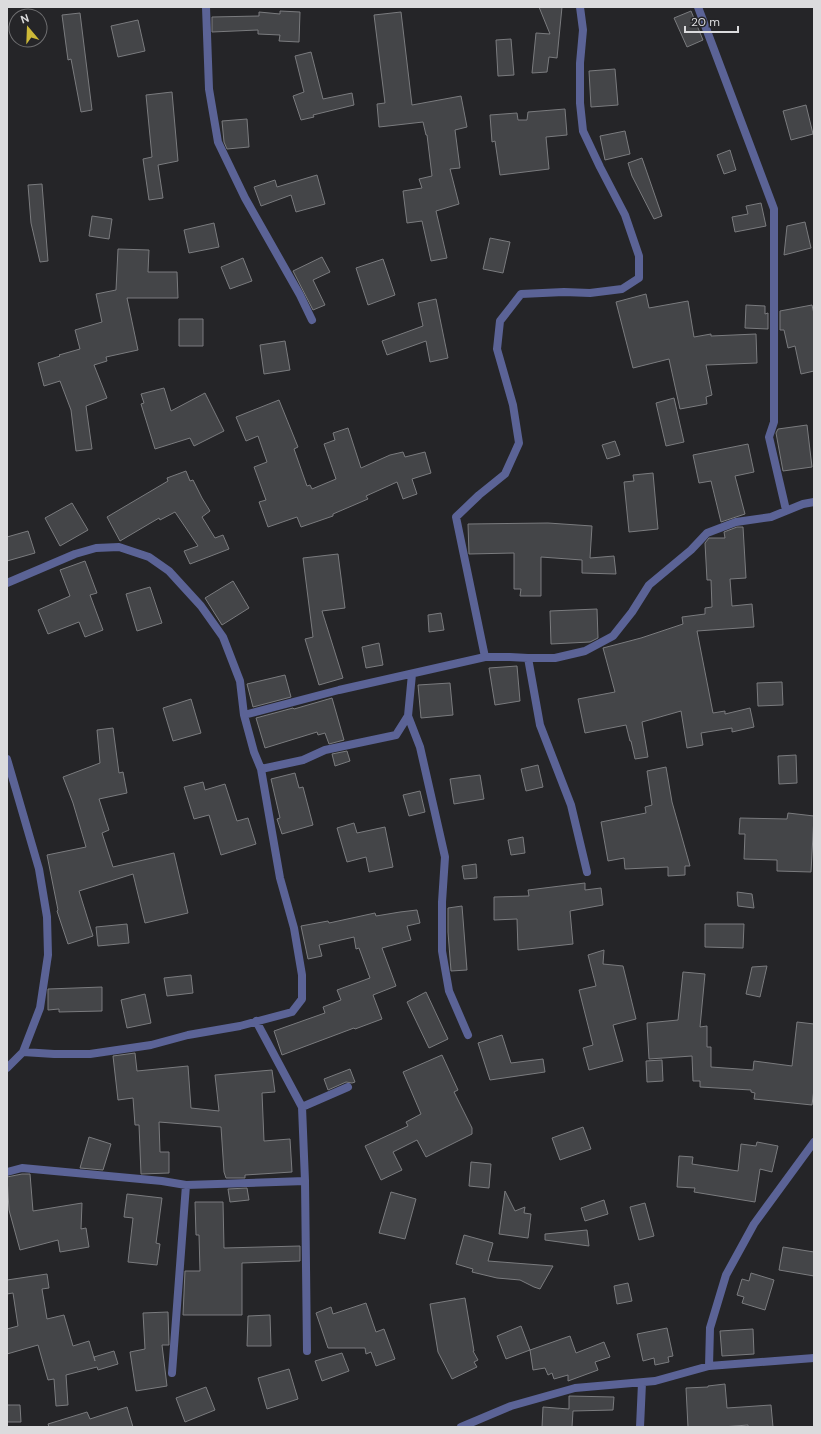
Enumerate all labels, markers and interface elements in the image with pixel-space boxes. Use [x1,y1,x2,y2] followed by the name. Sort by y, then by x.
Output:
[8,8,48,48] north arrow
[685,8,738,34] scale bar
[19,11,31,26] text: N
[691,14,720,30] text: 20 m

